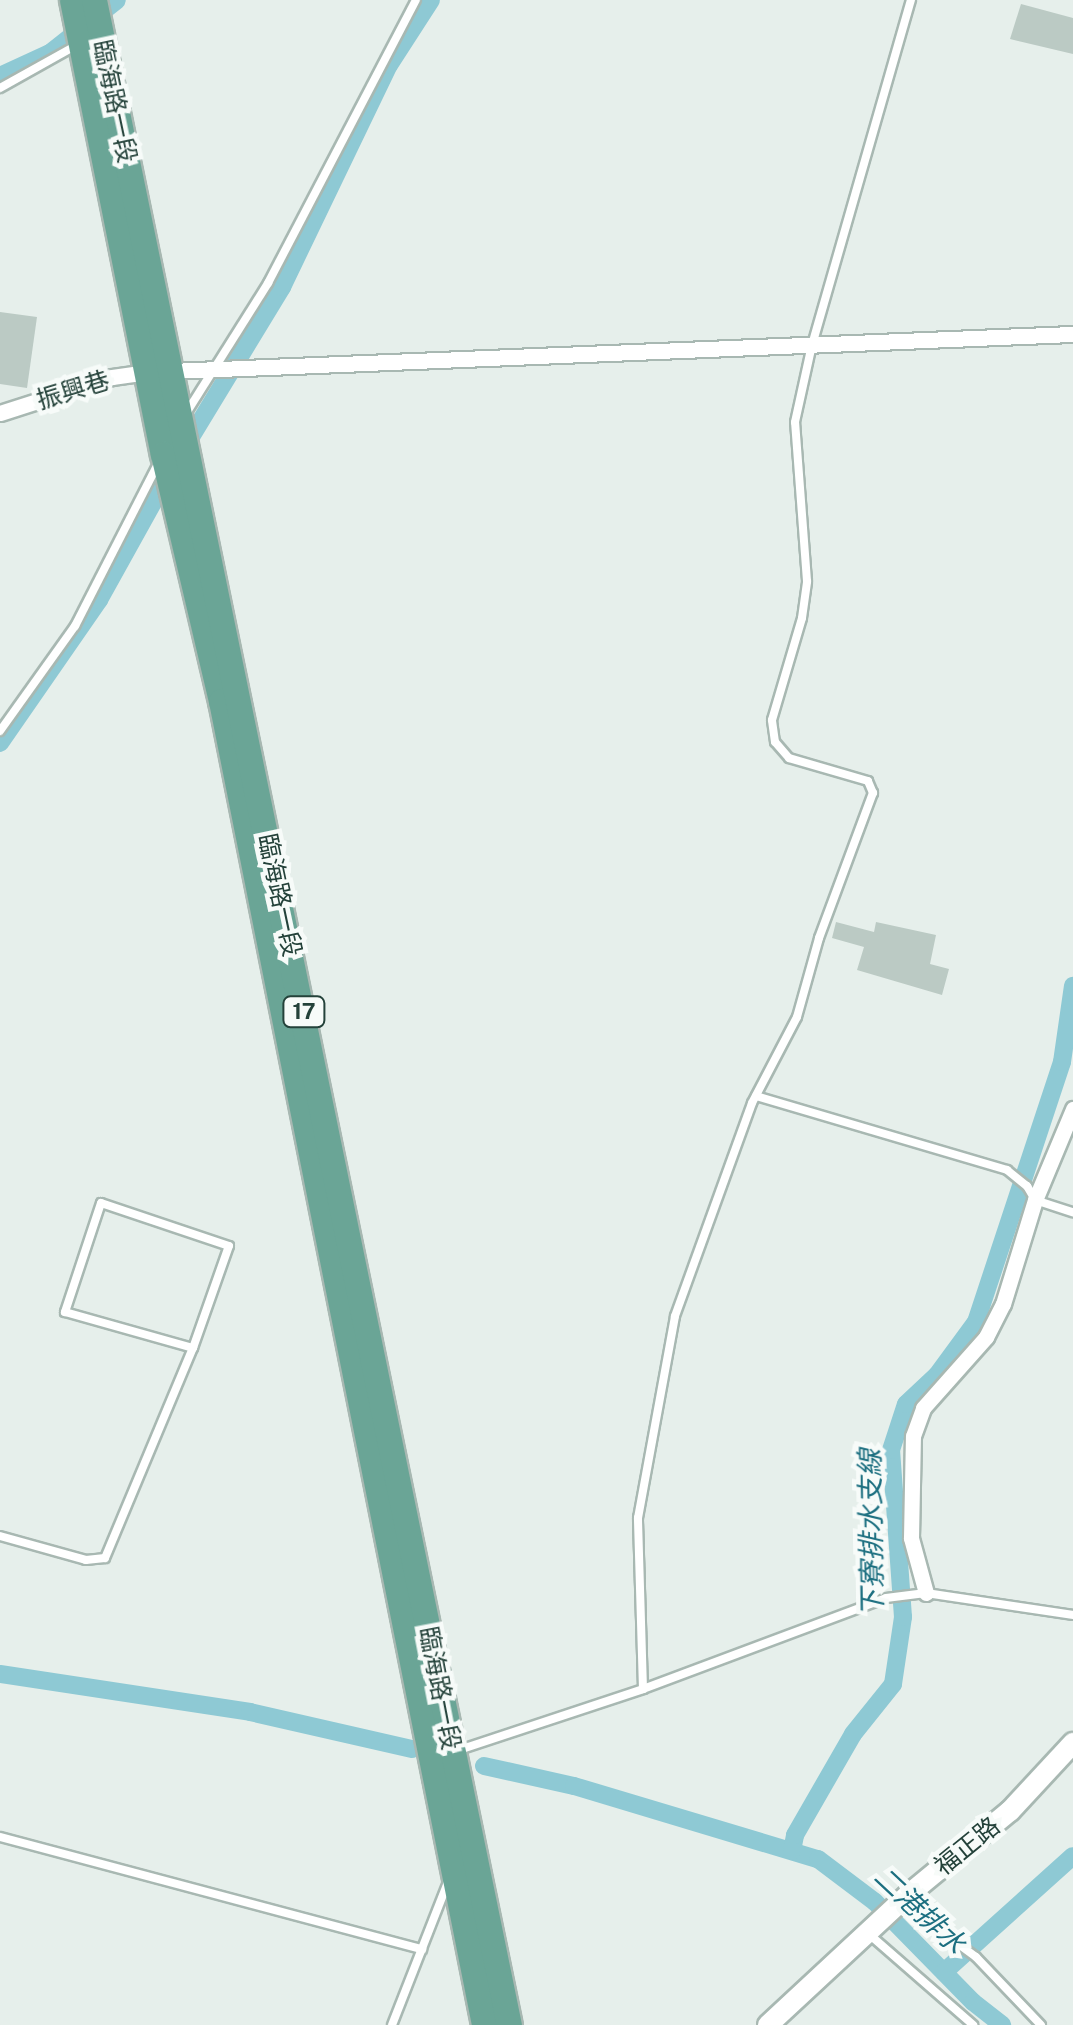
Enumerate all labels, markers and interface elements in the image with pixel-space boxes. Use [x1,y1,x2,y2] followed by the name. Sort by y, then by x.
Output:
[87,37,143,165] street label: 臨海路一段
[33,365,113,415] street label: 振興巷
[252,831,308,959] street label: 臨海路一段
[282,995,326,1029] road number: 17
[853,1449,889,1617] water label: 下寮排水支線
[413,1624,467,1752] street label: 臨海路一段
[928,1811,1006,1881] street label: 福正路
[868,1860,972,1960] water label: 二港排水

